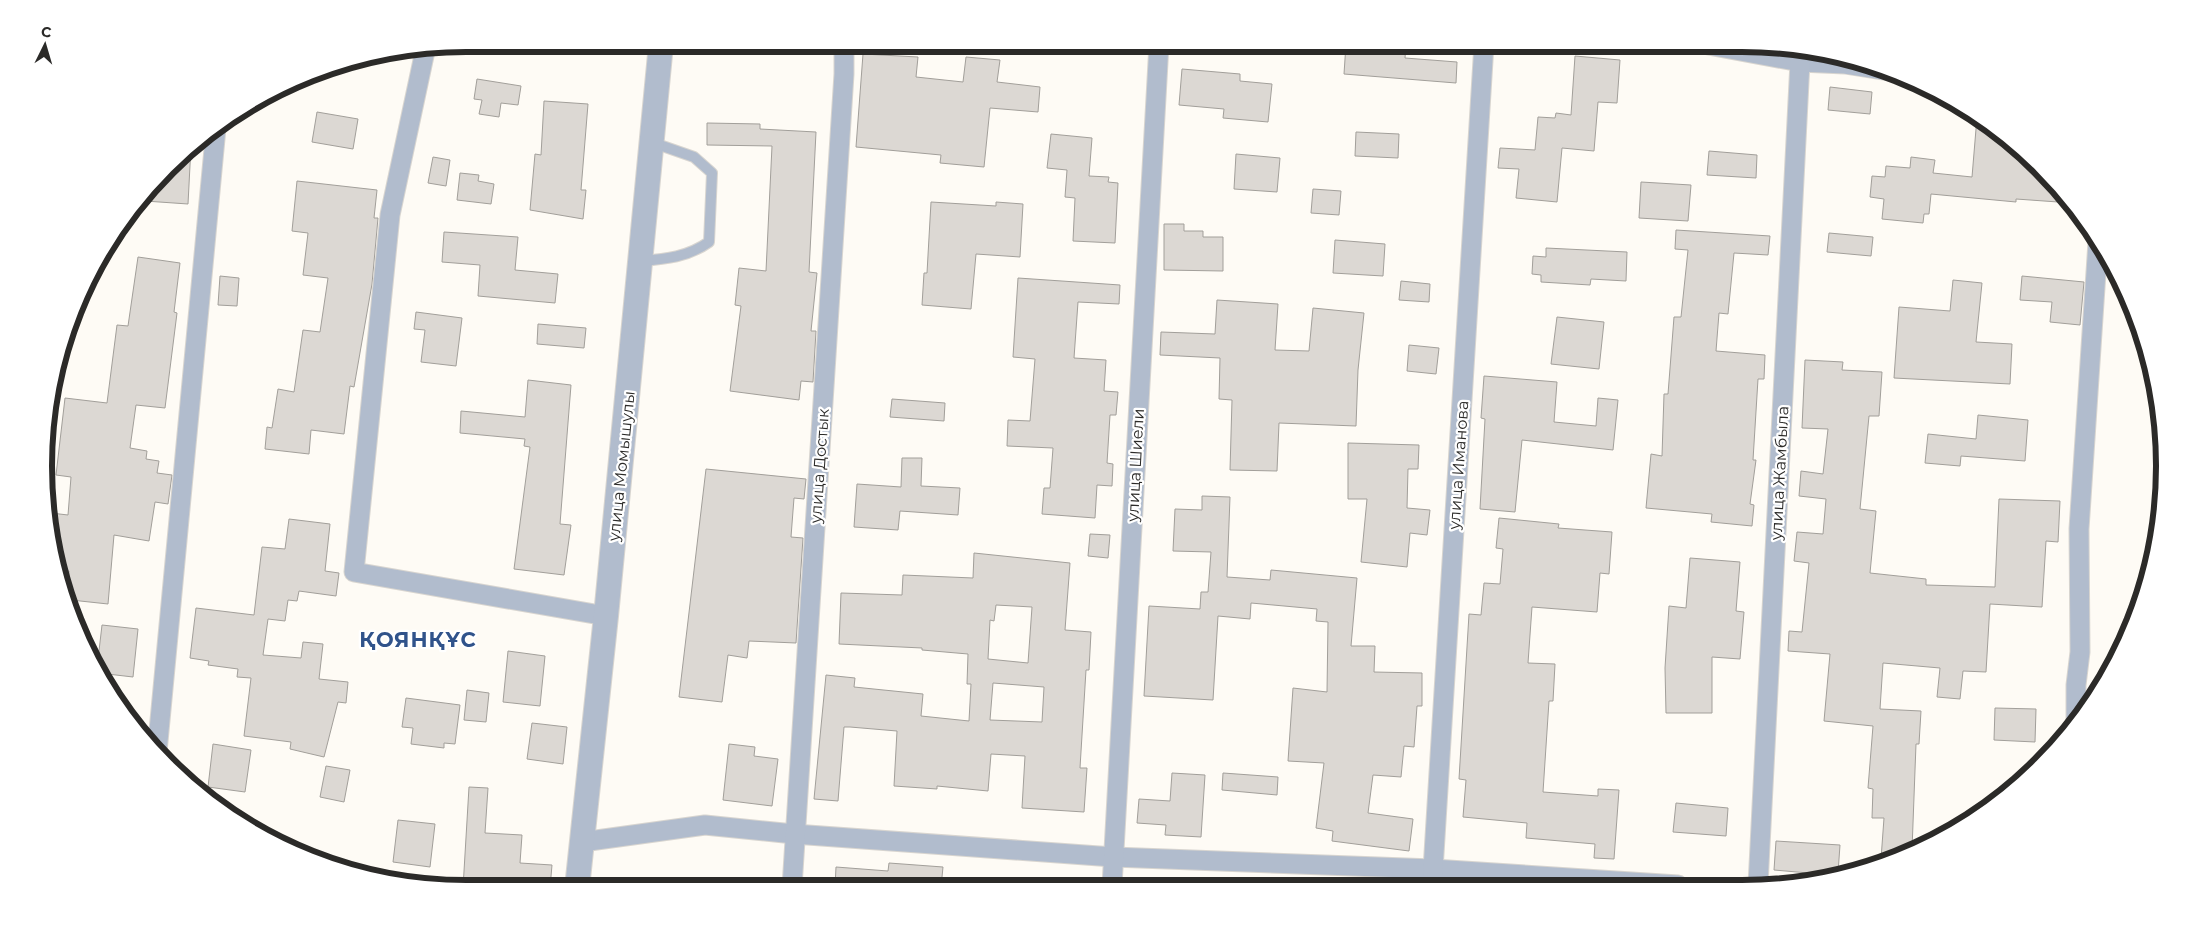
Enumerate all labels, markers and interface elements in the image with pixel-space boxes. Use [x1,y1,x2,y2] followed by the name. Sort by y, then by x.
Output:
[20,20,70,70] north arrow
[40,23,52,41] text: С
[604,390,639,543] street label: улица Момышулы
[1444,400,1472,531] street label: улица Иманова
[1766,405,1793,542] street label: улица Жамбыла
[806,407,833,525] street label: улица Достык
[1123,408,1148,523] street label: улица Шиели
[359,627,477,652] district label: ҚОЯНҚҰС

